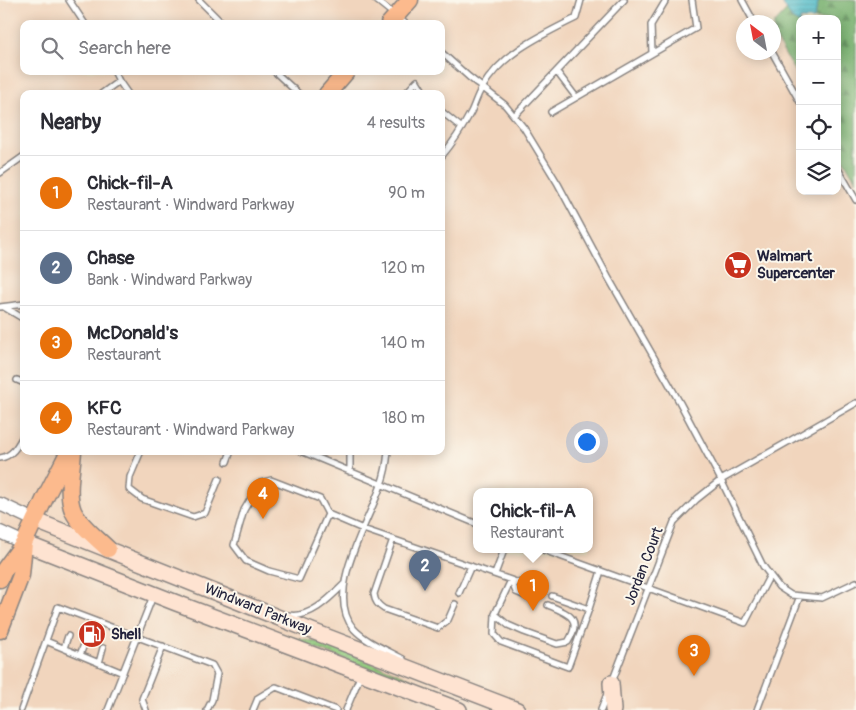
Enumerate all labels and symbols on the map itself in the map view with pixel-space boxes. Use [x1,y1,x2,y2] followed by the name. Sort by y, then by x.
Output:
[736,15,781,60] north arrow
[757,247,836,283] place label: Walmart Supercenter
[723,250,753,280] supermarket icon: Walmart Supercenter
[574,429,600,455] your location
[247,478,279,519] pin: 4
[620,523,668,608] street label: Jordan Court
[409,550,441,591] pin: 2
[517,570,549,611] pin: 1
[202,579,315,639] street label: Windward Parkway
[77,619,107,649] fuel station icon: Shell
[111,625,141,644] place label: Shell
[678,635,710,676] pin: 3

